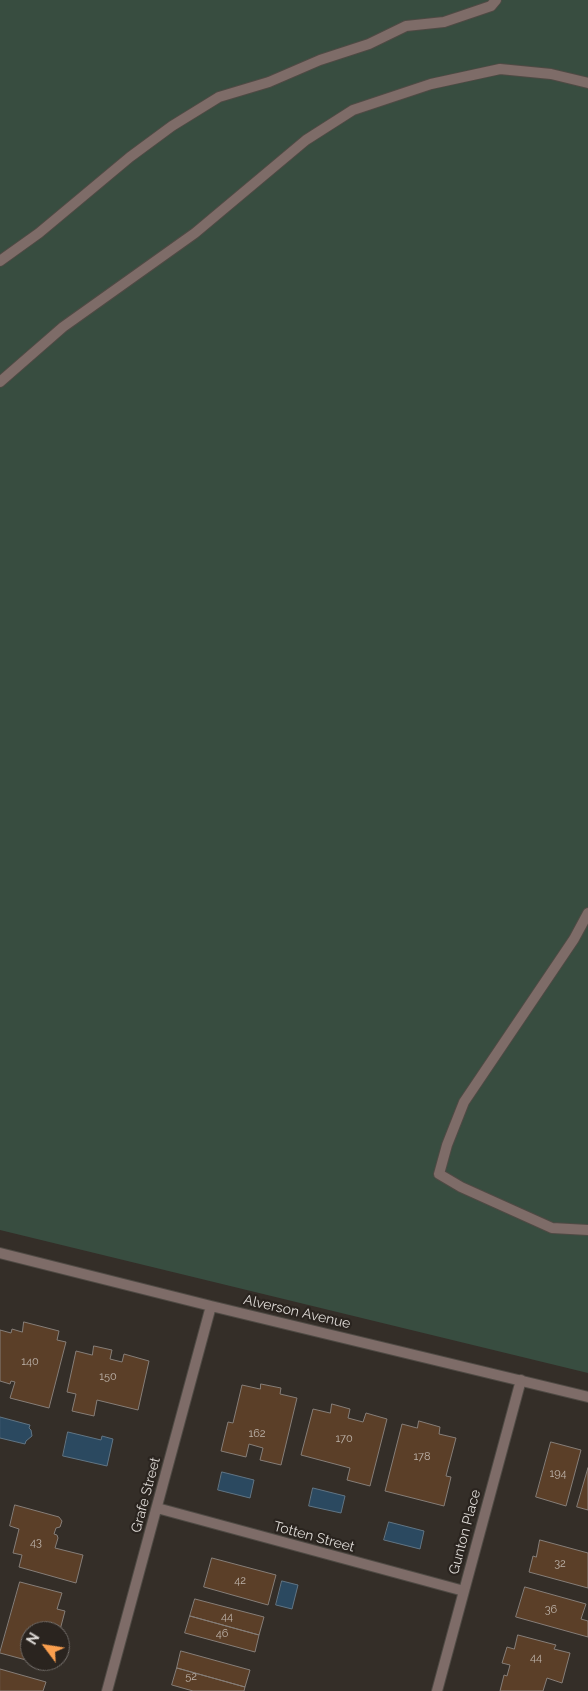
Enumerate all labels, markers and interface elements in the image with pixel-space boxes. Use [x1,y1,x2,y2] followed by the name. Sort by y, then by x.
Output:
[242,1292,352,1332] street label: Alverson Avenue
[21,1355,39,1369] house number: 140
[99,1370,117,1384] house number: 150
[248,1427,266,1441] house number: 162
[335,1432,353,1446] house number: 170
[413,1450,431,1464] house number: 178
[128,1455,164,1535] street label: Grafe Street
[549,1467,567,1481] house number: 194
[446,1488,484,1576] street label: Gunton Place
[272,1518,356,1556] street label: Totten Street
[30,1536,42,1550] house number: 43
[554,1557,566,1571] house number: 32
[234,1574,246,1588] house number: 42
[545,1603,557,1617] house number: 36
[221,1610,233,1624] house number: 44
[20,1621,70,1671] north arrow
[216,1627,228,1641] house number: 46
[23,1630,43,1647] text: N
[530,1651,542,1665] house number: 44
[185,1670,197,1684] house number: 52

